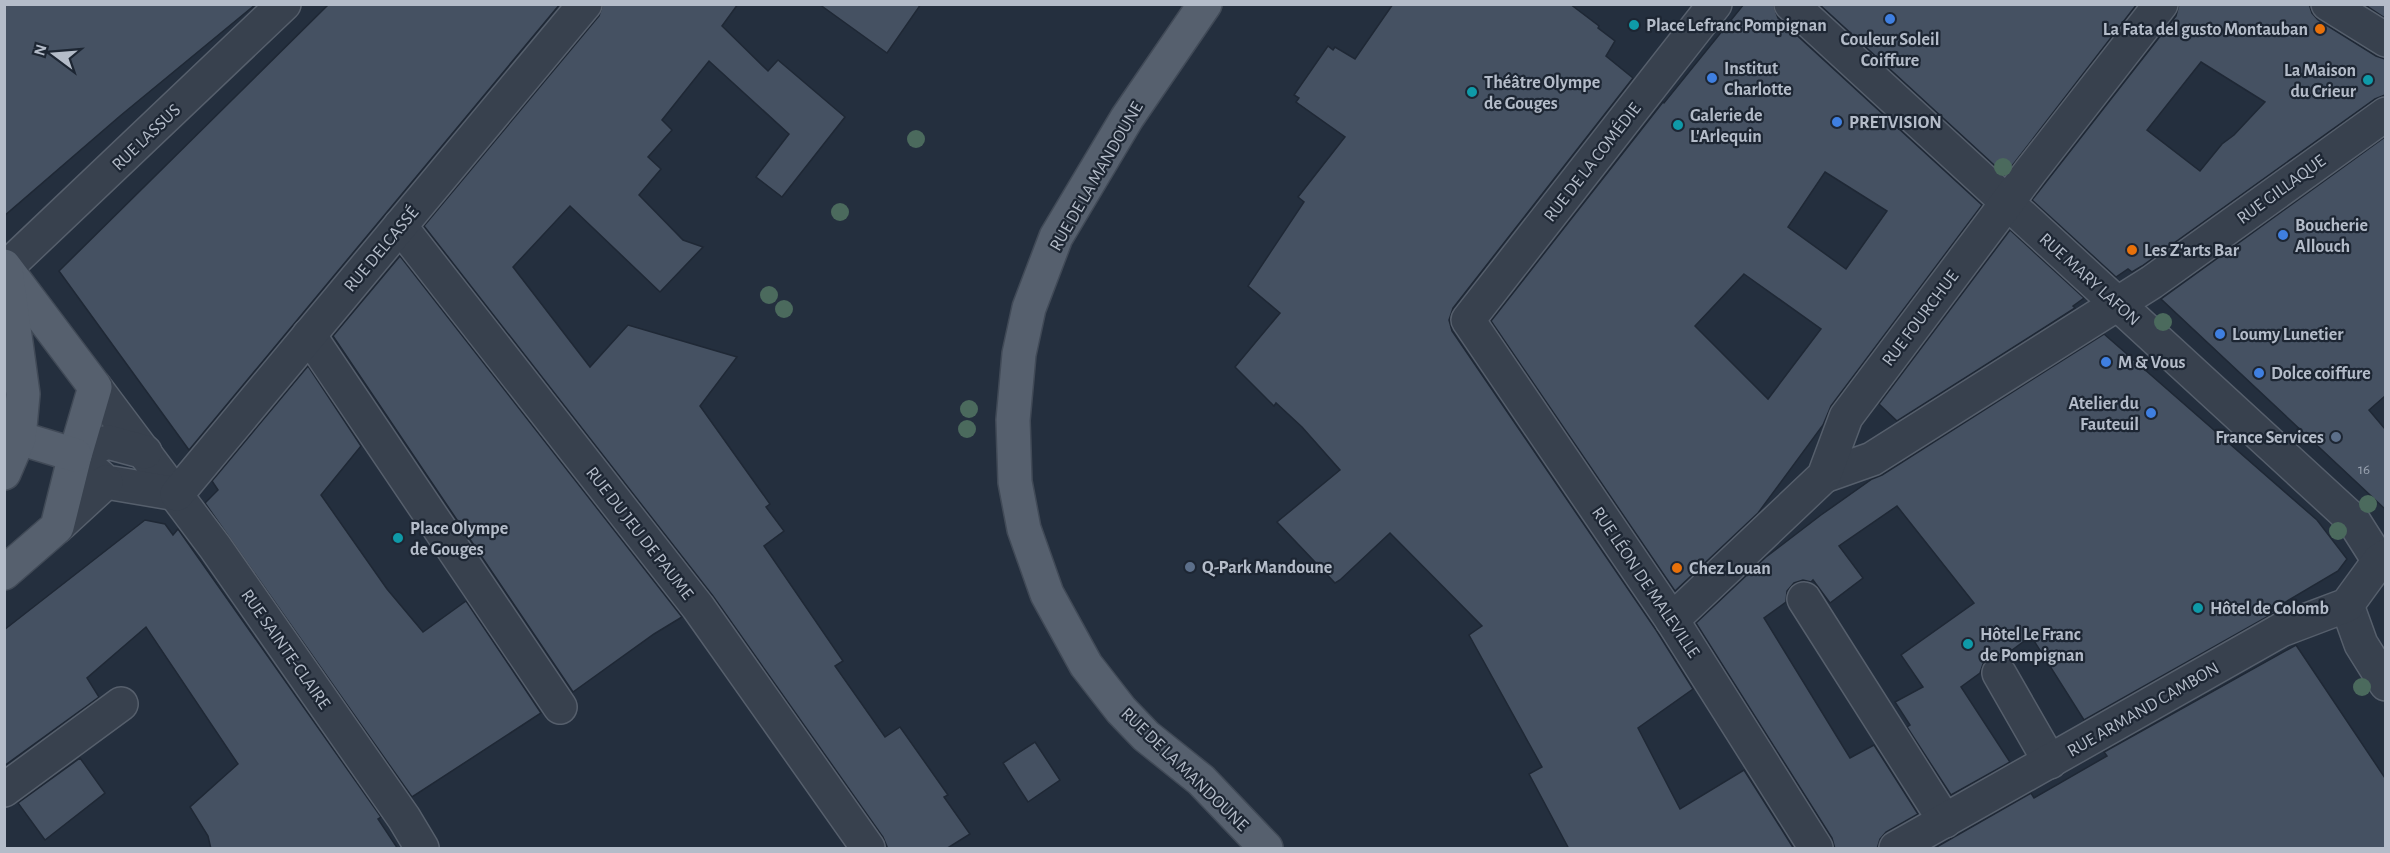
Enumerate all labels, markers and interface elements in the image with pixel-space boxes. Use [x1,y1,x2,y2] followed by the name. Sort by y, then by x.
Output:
[1883,12,1897,26] marker: Couleur Soleil Coiffure
[1646,17,1827,35] place label: Place Lefranc Pompignan
[1627,18,1641,32] marker: Place Lefranc Pompignan
[2103,21,2308,39] place label: La Fata del gusto Montauban
[2313,22,2327,36] marker: La Fata del gusto Montauban
[24,24,84,84] north arrow
[1840,31,1940,70] place label: Couleur Soleil Coiffure
[31,43,50,58] text: N
[1724,60,1792,99] place label: Institut Charlotte
[2284,62,2357,101] place label: La Maison du Crieur
[1705,71,1719,85] marker: Institut Charlotte
[2361,73,2375,87] marker: La Maison du Crieur
[1484,74,1600,113] place label: Théâtre Olympe de Gouges
[1465,85,1479,99] marker: Théâtre Olympe de Gouges
[1539,98,1645,225] street label: RUE DE LA COMÉDIE
[1047,99,1147,254] street label: RUE DE LA MANDOUNE
[109,101,184,174] street label: RUE LASSUS
[1690,107,1763,146] place label: Galerie de L'Arlequin
[1849,114,1942,132] place label: PRETVISION
[1830,115,1844,129] marker: PRETVISION
[1671,118,1685,132] marker: Galerie de L'Arlequin
[2234,152,2330,228] street label: RUE GILLAQUE
[339,201,423,296] street label: RUE DELCASSÉ
[2295,217,2368,256] place label: Boucherie Allouch
[2276,228,2290,242] marker: Boucherie Allouch
[2036,230,2143,329] street label: RUE MARY LAFON
[2144,242,2240,260] place label: Les Z'arts Bar
[2125,243,2139,257] marker: Les Z'arts Bar
[1879,267,1963,370] street label: RUE FOURCHUE
[2232,326,2344,344] place label: Loumy Lunetier
[2213,327,2227,341] marker: Loumy Lunetier
[2118,354,2186,372] place label: M & Vous
[2099,355,2113,369] marker: M & Vous
[2271,365,2371,383] place label: Dolce coiffure
[2252,366,2266,380] marker: Dolce coiffure
[2068,395,2140,434] place label: Atelier du Fauteuil
[2144,406,2158,420] marker: Atelier du Fauteuil
[2215,429,2324,447] place label: France Services
[2329,430,2343,444] marker: France Services
[2358,462,2370,477] house number: 16
[582,464,697,604] street label: RUE DU JEU DE PAUME
[1588,502,1705,662] street label: RUE LÉON DE MALEVILLE
[410,520,508,559] place label: Place Olympe de Gouges
[391,531,405,545] marker: Place Olympe de Gouges
[1202,559,1332,577] place label: Q-Park Mandoune
[1183,560,1197,574] marker: Q-Park Mandoune
[1689,560,1771,578] place label: Chez Louan
[1670,561,1684,575] marker: Chez Louan
[237,586,333,713] street label: RUE SAINTE-CLAIRE
[2210,600,2329,618] place label: Hôtel de Colomb
[2191,601,2205,615] marker: Hôtel de Colomb
[1980,626,2084,665] place label: Hôtel Le Franc de Pompignan
[1961,637,1975,651] marker: Hôtel Le Franc de Pompignan
[2065,659,2222,761] street label: RUE ARMAND CAMBON
[1117,705,1252,835] street label: RUE DE LA MANDOUNE

